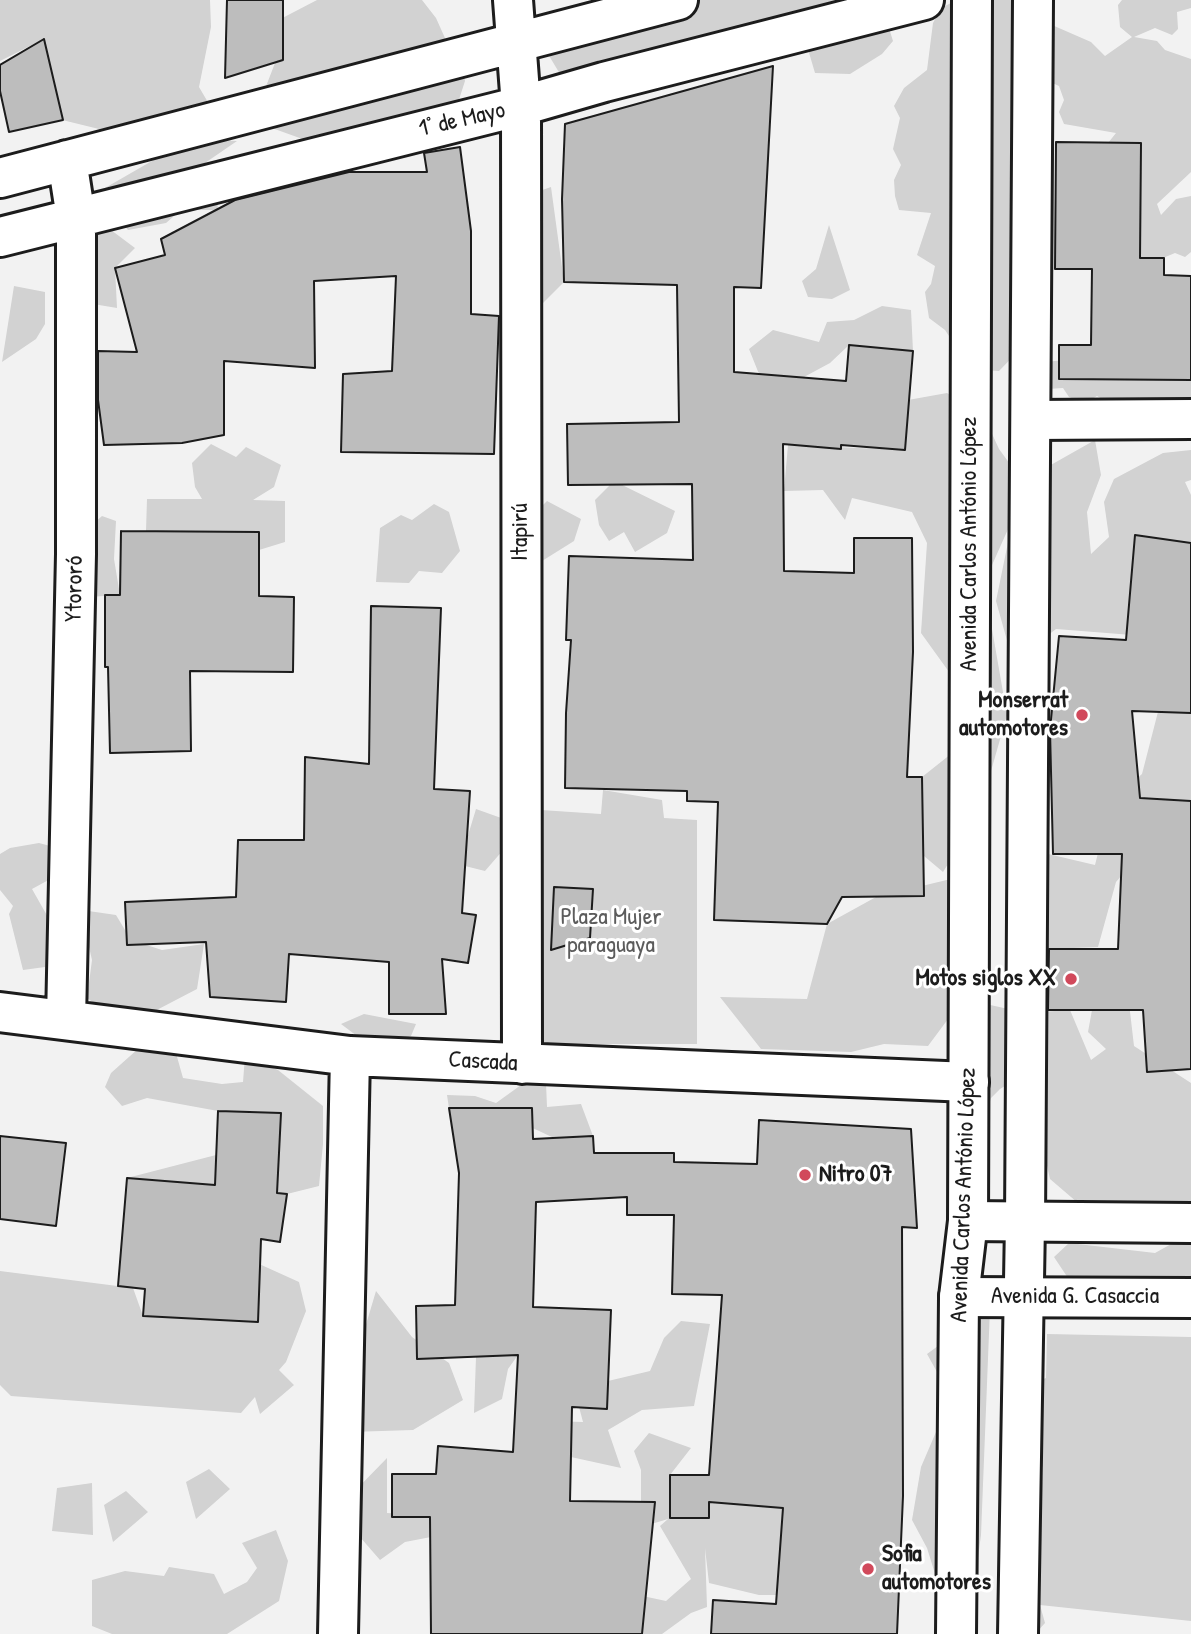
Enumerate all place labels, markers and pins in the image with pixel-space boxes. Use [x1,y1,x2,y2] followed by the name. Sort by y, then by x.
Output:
[959,687,1068,743] place label: Monserrat automotores
[1074,707,1090,723] marker: Monserrat automotores
[915,965,1057,993] place label: Motos siglos XX
[1063,971,1079,987] marker: Motos siglos XX
[819,1161,892,1189] place label: Nitro 07
[797,1167,813,1183] marker: Nitro 07
[882,1541,991,1597] place label: Sofia automotores
[860,1561,876,1577] marker: Sofia automotores

